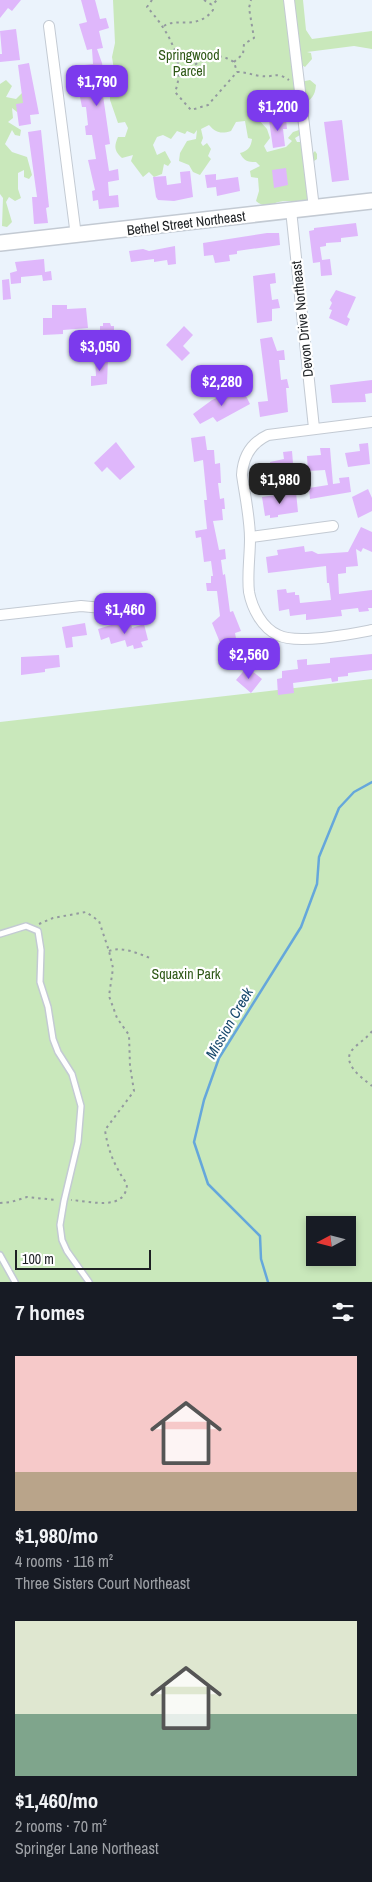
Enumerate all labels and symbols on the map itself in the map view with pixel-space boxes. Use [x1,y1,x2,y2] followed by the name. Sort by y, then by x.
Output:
[158,46,220,80] park label: Springwood Parcel
[56,64,138,107] pin: $1,790
[237,90,319,132] pin: $1,200
[126,207,246,239] street label: Bethel Street Northeast
[287,260,317,378] street label: Devon Drive Northeast
[59,330,141,372] pin: $3,050
[181,364,263,407] pin: $2,280
[239,462,321,505] pin: $1,980
[84,592,166,635] pin: $1,460
[208,638,290,680] pin: $2,560
[152,965,221,983] park label: Squaxin Park
[200,983,258,1063] water label: Mission Creek
[306,1216,356,1266] north arrow
[15,1247,151,1270] scale bar

